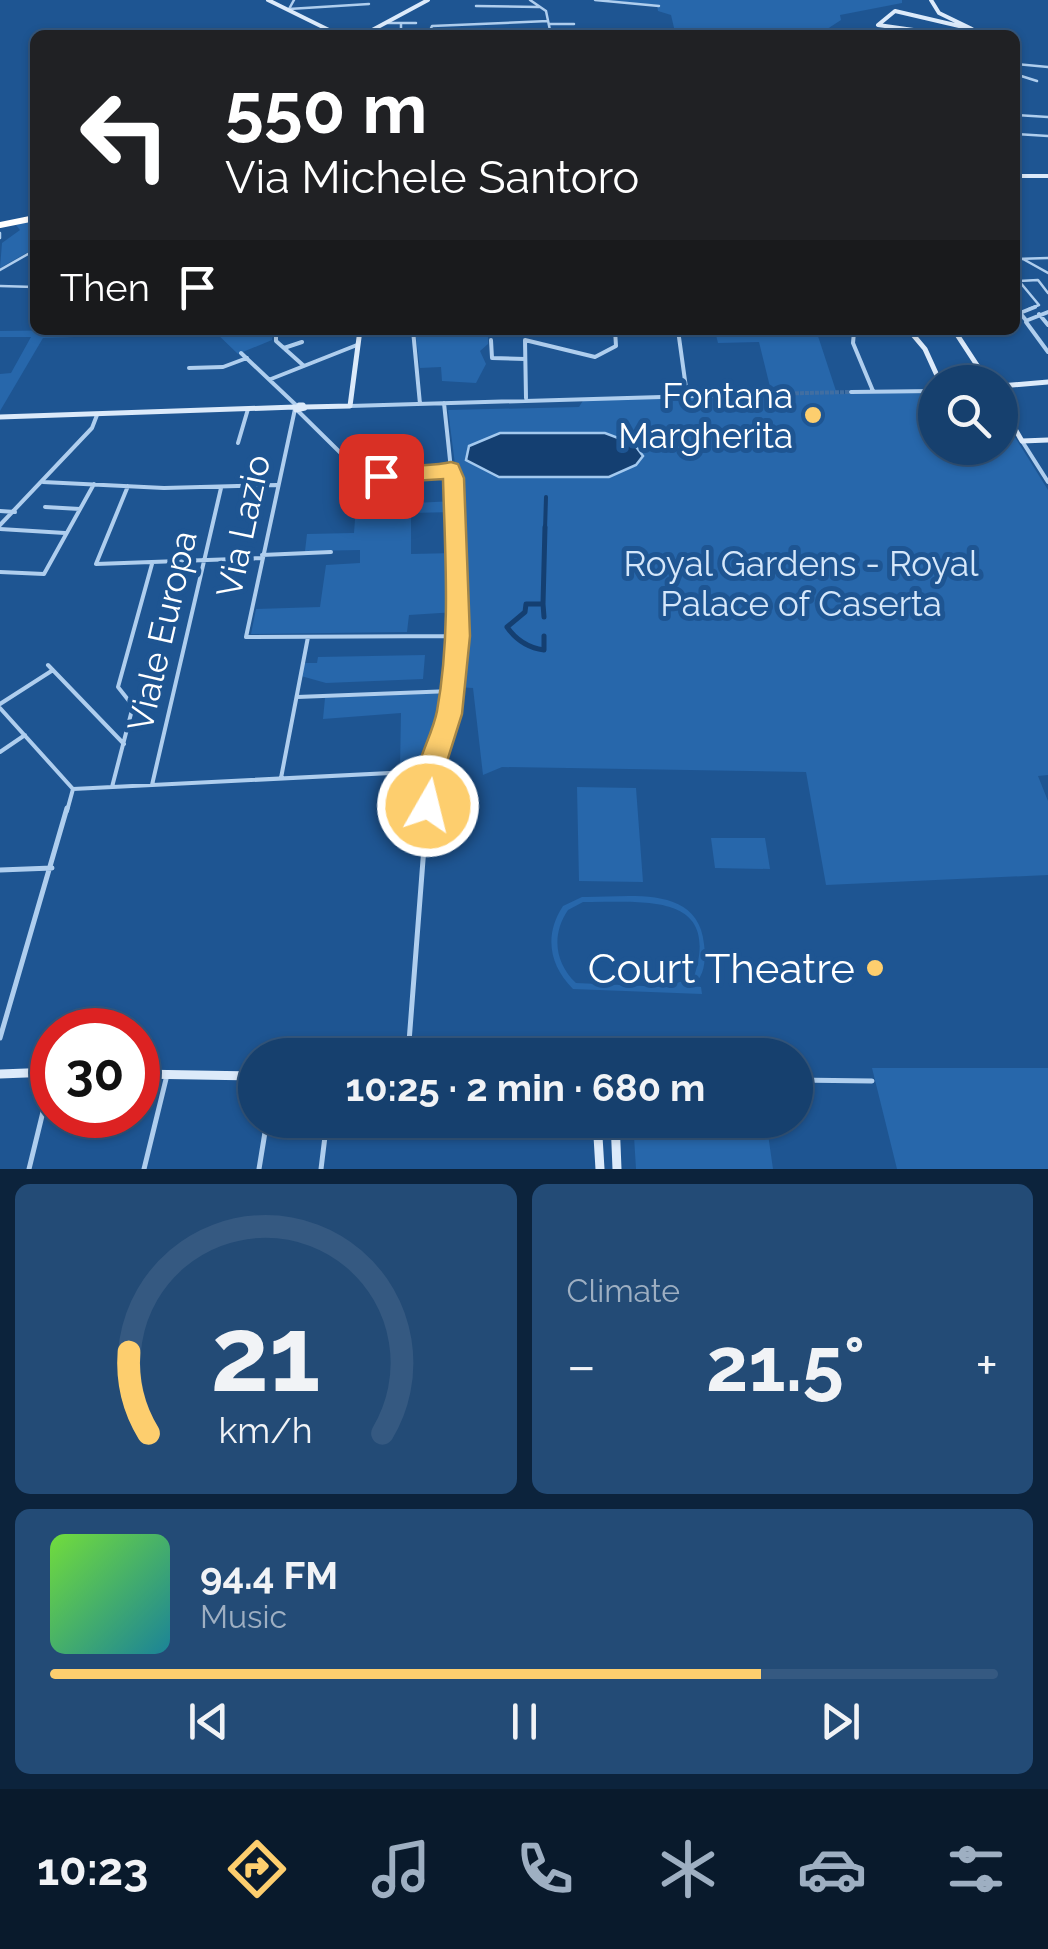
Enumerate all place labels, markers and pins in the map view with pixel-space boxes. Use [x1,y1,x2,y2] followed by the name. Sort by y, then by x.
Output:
[618,375,793,456] place label: Fontana Margherita
[802,404,824,426] marker: Fontana Margherita
[339,434,424,519] pin
[588,944,855,993] place label: Court Theatre
[864,957,886,979] marker: Court Theatre

